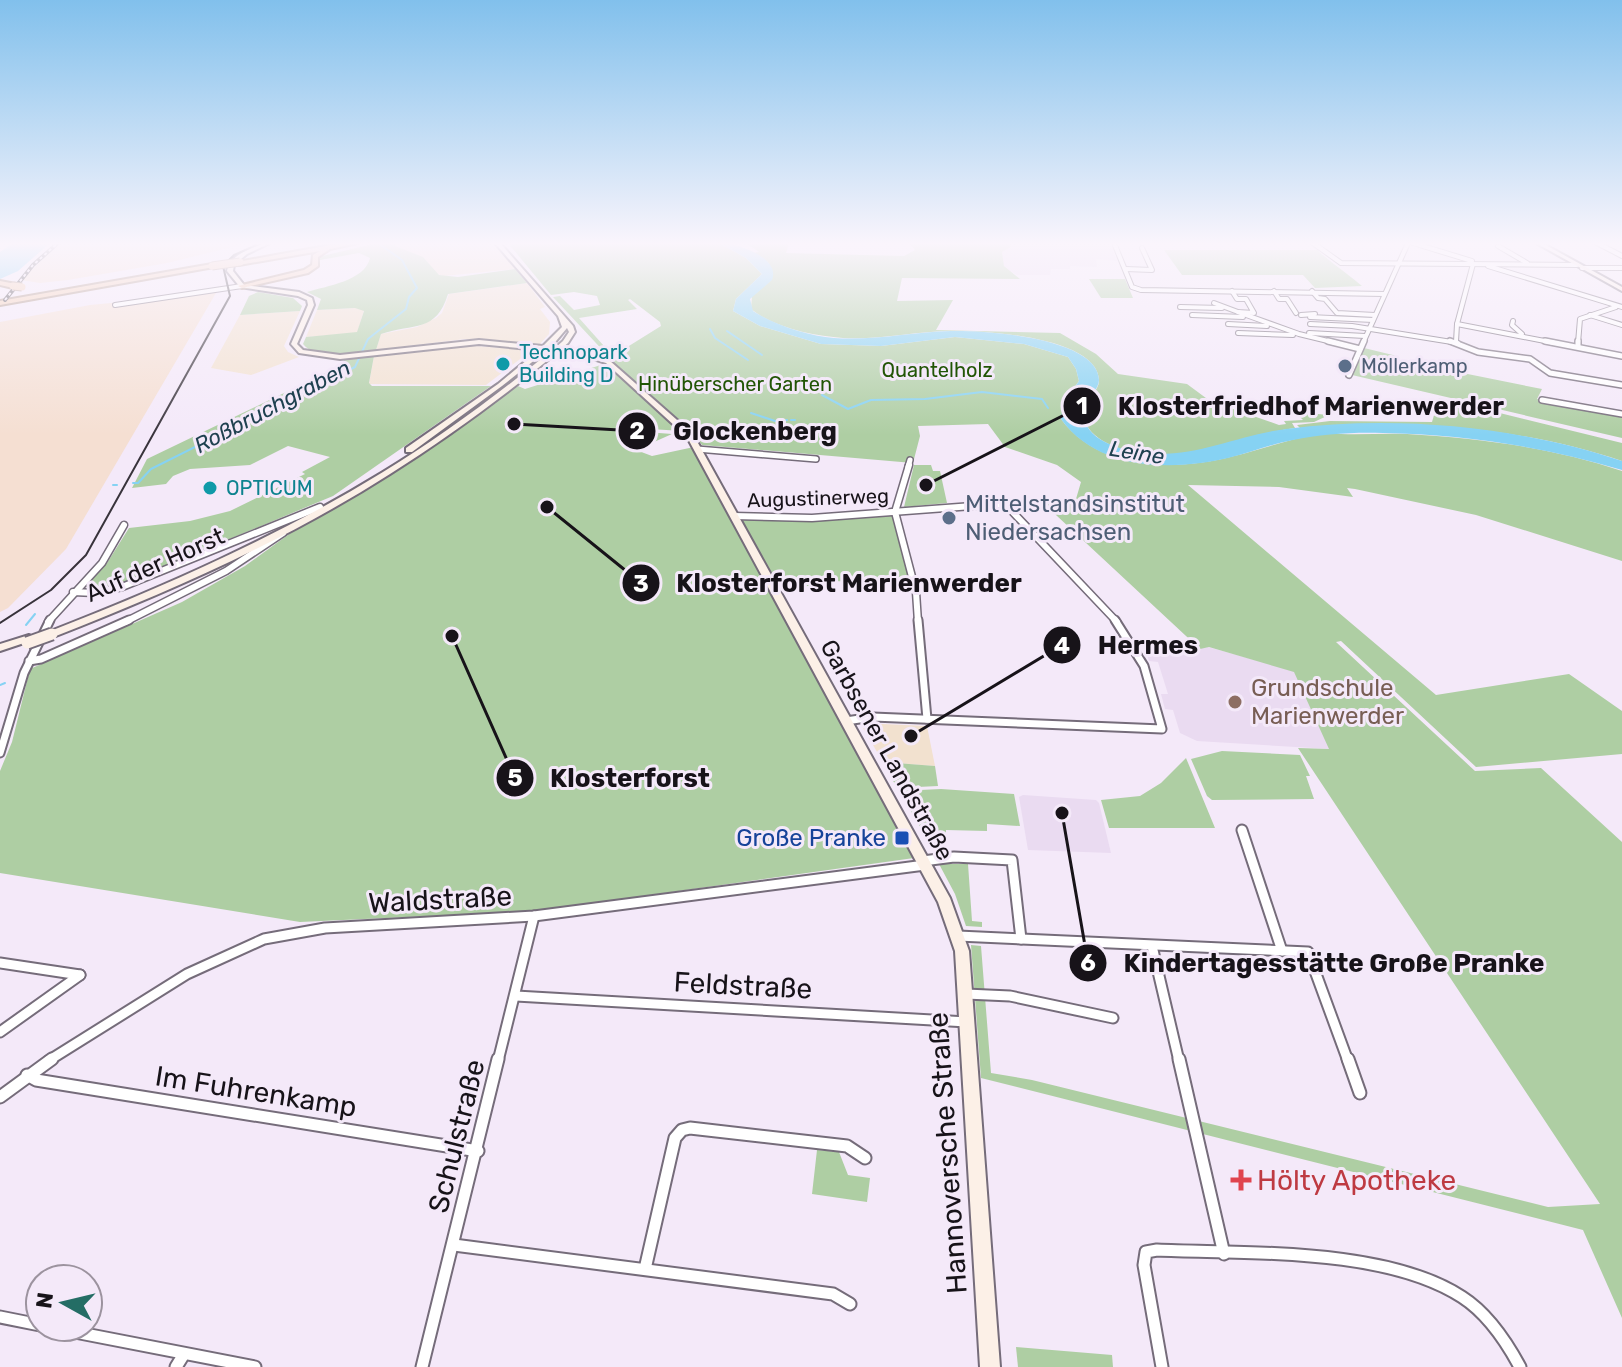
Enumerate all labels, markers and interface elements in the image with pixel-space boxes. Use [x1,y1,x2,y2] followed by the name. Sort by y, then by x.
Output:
[519,340,628,387] place label: Technopark Building D
[189,354,355,459] water label: Roßbruchgraben
[1361,354,1468,378] place label: Möllerkamp
[494,355,512,373] marker: Technopark Building D
[1336,357,1354,375] marker: Möllerkamp
[881,358,993,382] park label: Quantelholz
[638,372,832,396] park label: Hinüberscher Garten
[1062,381,1521,431] callout: Klosterfriedhof Marienwerder
[1118,391,1504,422] text: Klosterfriedhof Marienwerder
[1076,392,1088,420] text: 1
[617,406,854,456] callout: Glockenberg
[673,416,837,447] text: Glockenberg
[629,417,645,445] text: 2
[1108,435,1166,470] water label: Leine
[226,476,313,500] place label: OPTICUM
[201,479,219,497] marker: OPTICUM
[747,484,889,512] street label: Augustinerweg
[965,490,1185,546] place label: Mittelstandsinstitut Niedersachsen
[940,509,958,527] marker: Mittelstandsinstitut Niedersachsen
[81,522,229,608] street label: Auf der Horst
[621,558,1038,608] callout: Klosterforst Marienwerder
[676,568,1022,599] text: Klosterforst Marienwerder
[633,570,649,598] text: 3
[1042,620,1214,670] callout: Hermes
[1098,630,1198,661] text: Hermes
[1054,632,1070,660] text: 4
[815,635,959,865] street label: Garbsener Landstraße
[1251,674,1404,730] place label: Grundschule Marienwerder
[1226,693,1244,711] marker: Grundschule Marienwerder
[495,753,726,803] callout: Klosterforst
[550,763,710,794] text: Klosterforst
[507,764,523,792] text: 5
[736,824,886,852] place label: Große Pranke
[893,829,911,847] marker: Große Pranke
[367,879,513,920] street label: Waldstraße
[1068,938,1560,988] callout: Kindertagesstätte Große Pranke
[1124,948,1544,979] text: Kindertagesstätte Große Pranke
[1080,949,1096,977] text: 6
[673,965,813,1006] street label: Feldstraße
[921,1011,974,1295] street label: Hannoversche Straße
[422,1056,491,1216] street label: Schulstraße
[153,1059,359,1124] street label: Im Fuhrenkamp
[1257,1164,1456,1197] place label: Hölty Apotheke
[1232,1171,1250,1189] marker: Hölty Apotheke
[24,1263,104,1343] north arrow
[30,1291,59,1310] text: N

